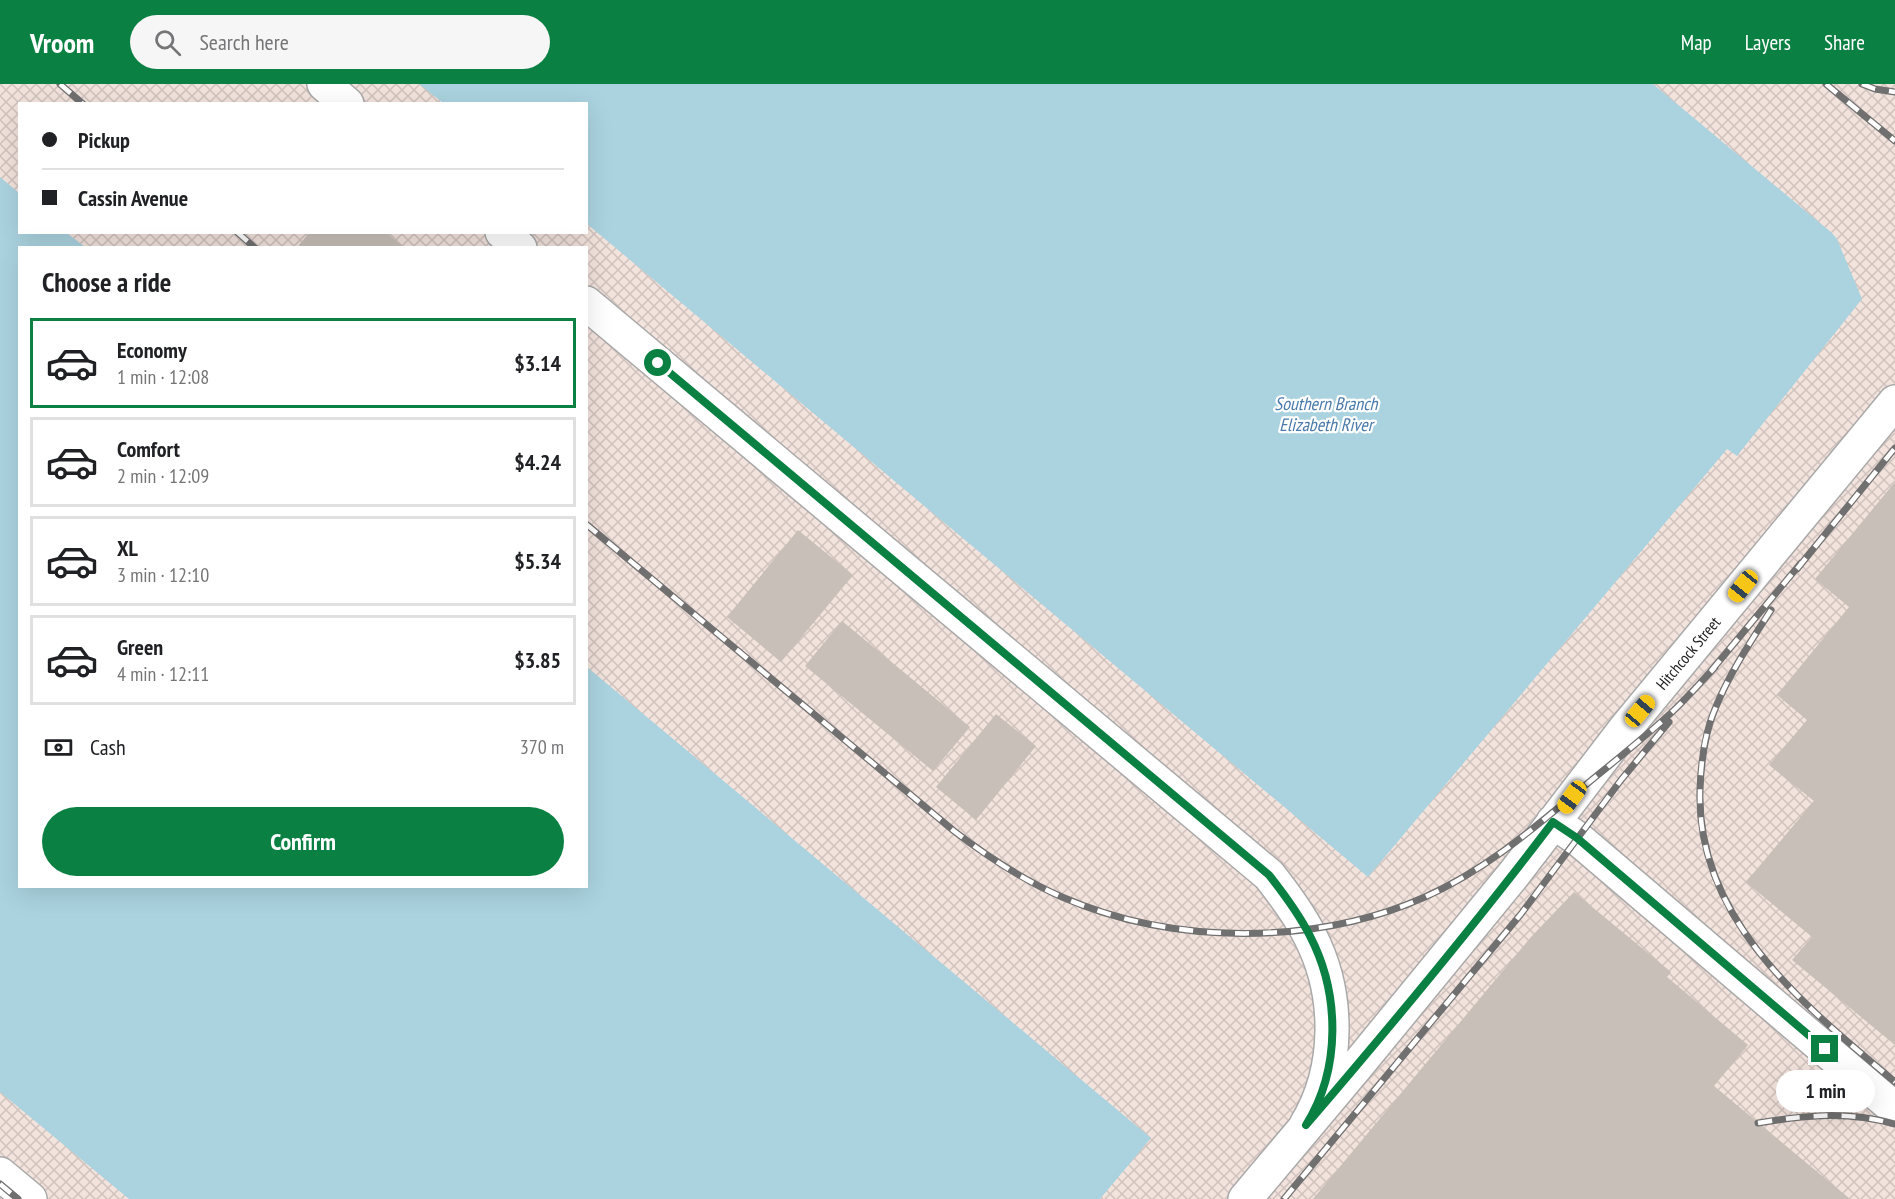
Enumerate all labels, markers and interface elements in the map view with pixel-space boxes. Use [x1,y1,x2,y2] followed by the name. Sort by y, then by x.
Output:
[130,15,550,69] search box
[30,24,94,61] text: Vroom
[151,26,184,59] icon: search
[199,28,289,56] text: Search here
[1681,29,1712,56] text: Map
[1745,29,1791,56] text: Layers
[1824,29,1865,56] text: Share
[78,126,130,154] text: Pickup
[78,184,188,212] text: Cassin Avenue
[42,265,171,299] text: Choose a ride
[45,336,99,390] icon: car
[117,336,187,364] text: Economy
[514,349,561,377] text: $3.14
[644,349,671,376] route start
[117,364,209,390] text: 1 min · 12:08
[1274,392,1379,436] water label: Southern Branch Elizabeth River
[45,435,99,489] icon: car
[117,435,180,463] text: Comfort
[514,448,561,476] text: $4.24
[117,463,209,489] text: 2 min · 12:09
[45,534,99,588] icon: car
[117,534,138,562] text: XL
[514,547,561,575] text: $5.34
[117,562,209,588] text: 3 min · 12:10
[1725,566,1761,606] car
[1652,612,1725,694] street label: Hitchcock Street
[45,633,99,687] icon: car
[117,633,163,661] text: Green
[514,646,561,674] text: $3.85
[117,661,209,687] text: 4 min · 12:11
[1622,691,1658,731] car
[42,731,75,764] icon: cash
[90,733,126,761] text: Cash
[520,734,564,760] text: 370 m
[1554,777,1590,817] car
[42,807,564,876] button: Confirm
[1811,1035,1838,1062] route end
[1776,1070,1874,1112] callout: 1 min
[1805,1078,1846,1104] text: 1 min

